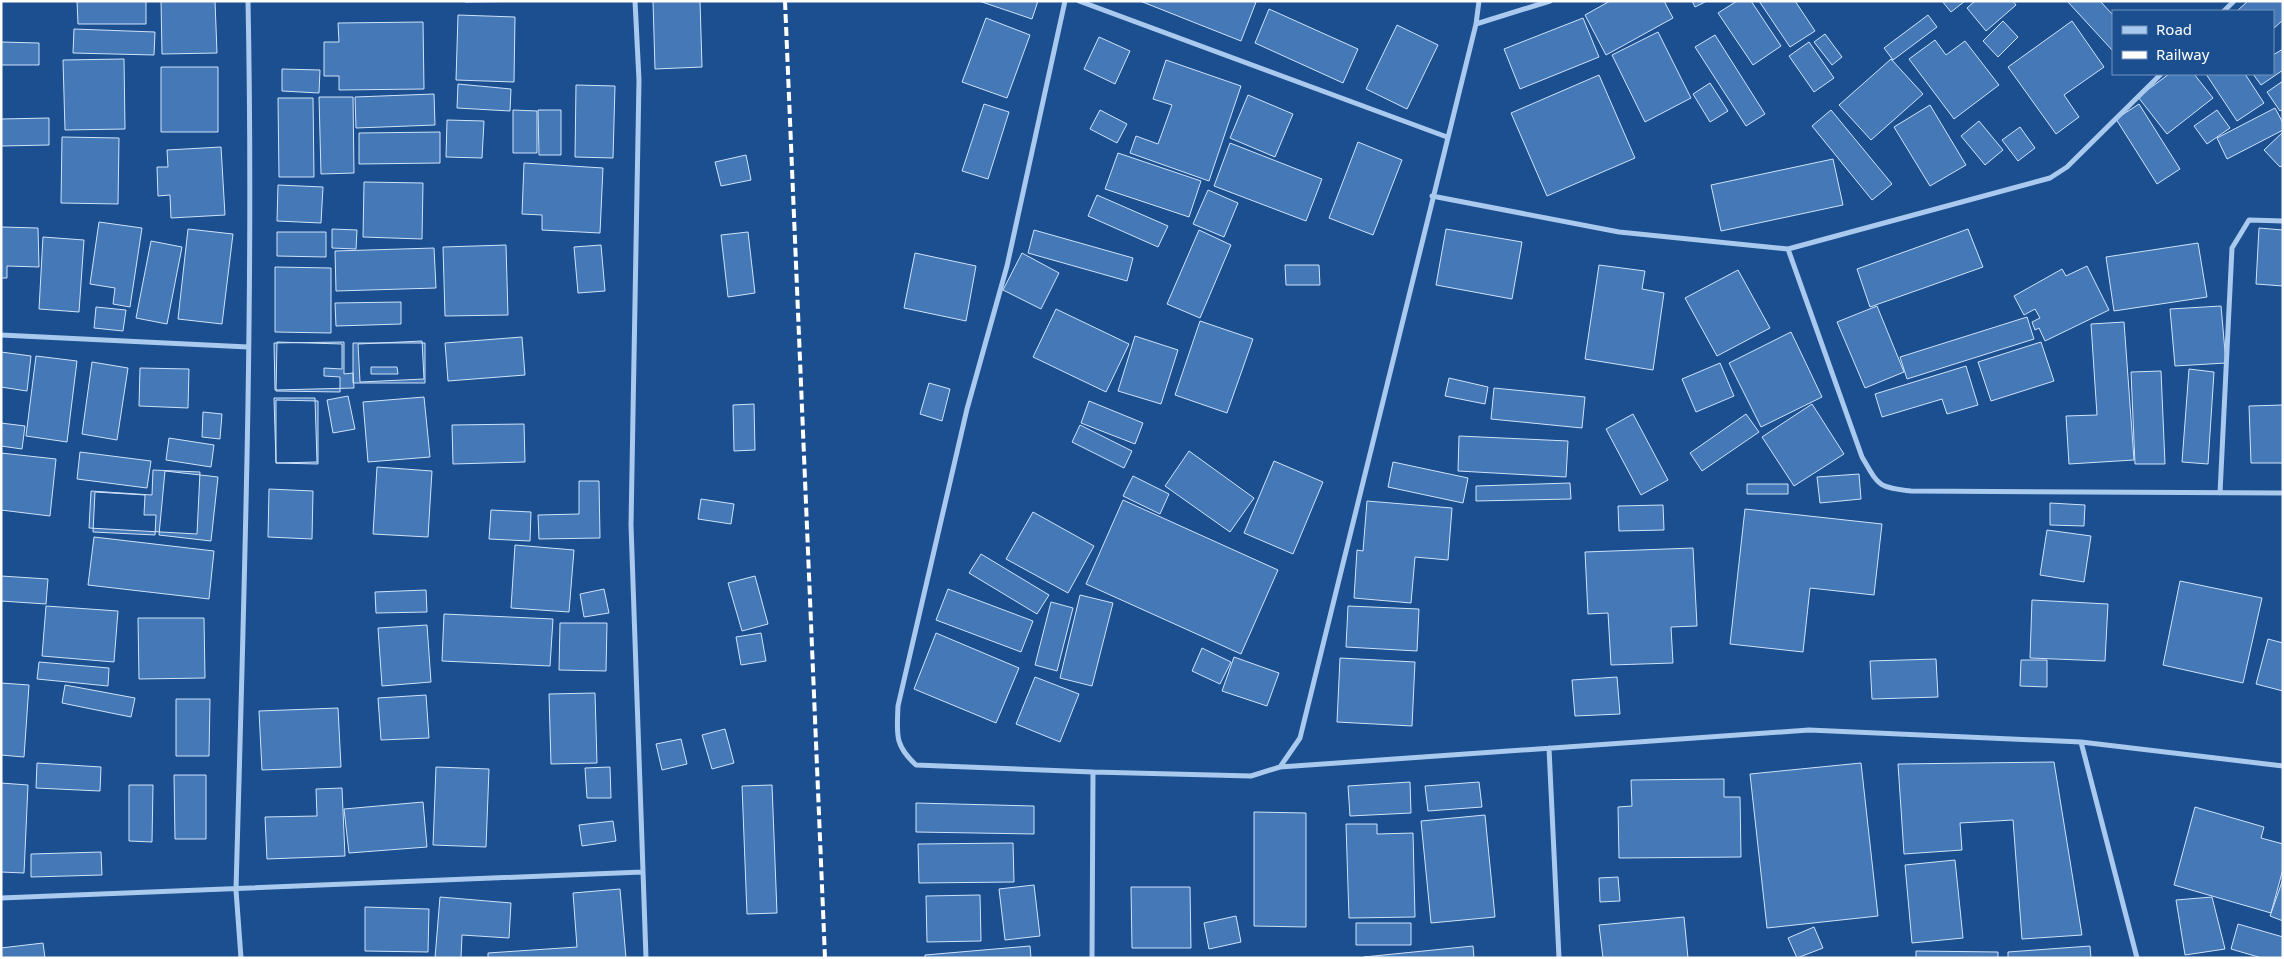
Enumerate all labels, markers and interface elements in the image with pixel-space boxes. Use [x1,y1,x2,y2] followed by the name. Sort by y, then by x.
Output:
[2112,10,2274,75] legend
[2156,19,2192,39] text: Road
[2156,44,2210,64] text: Railway

